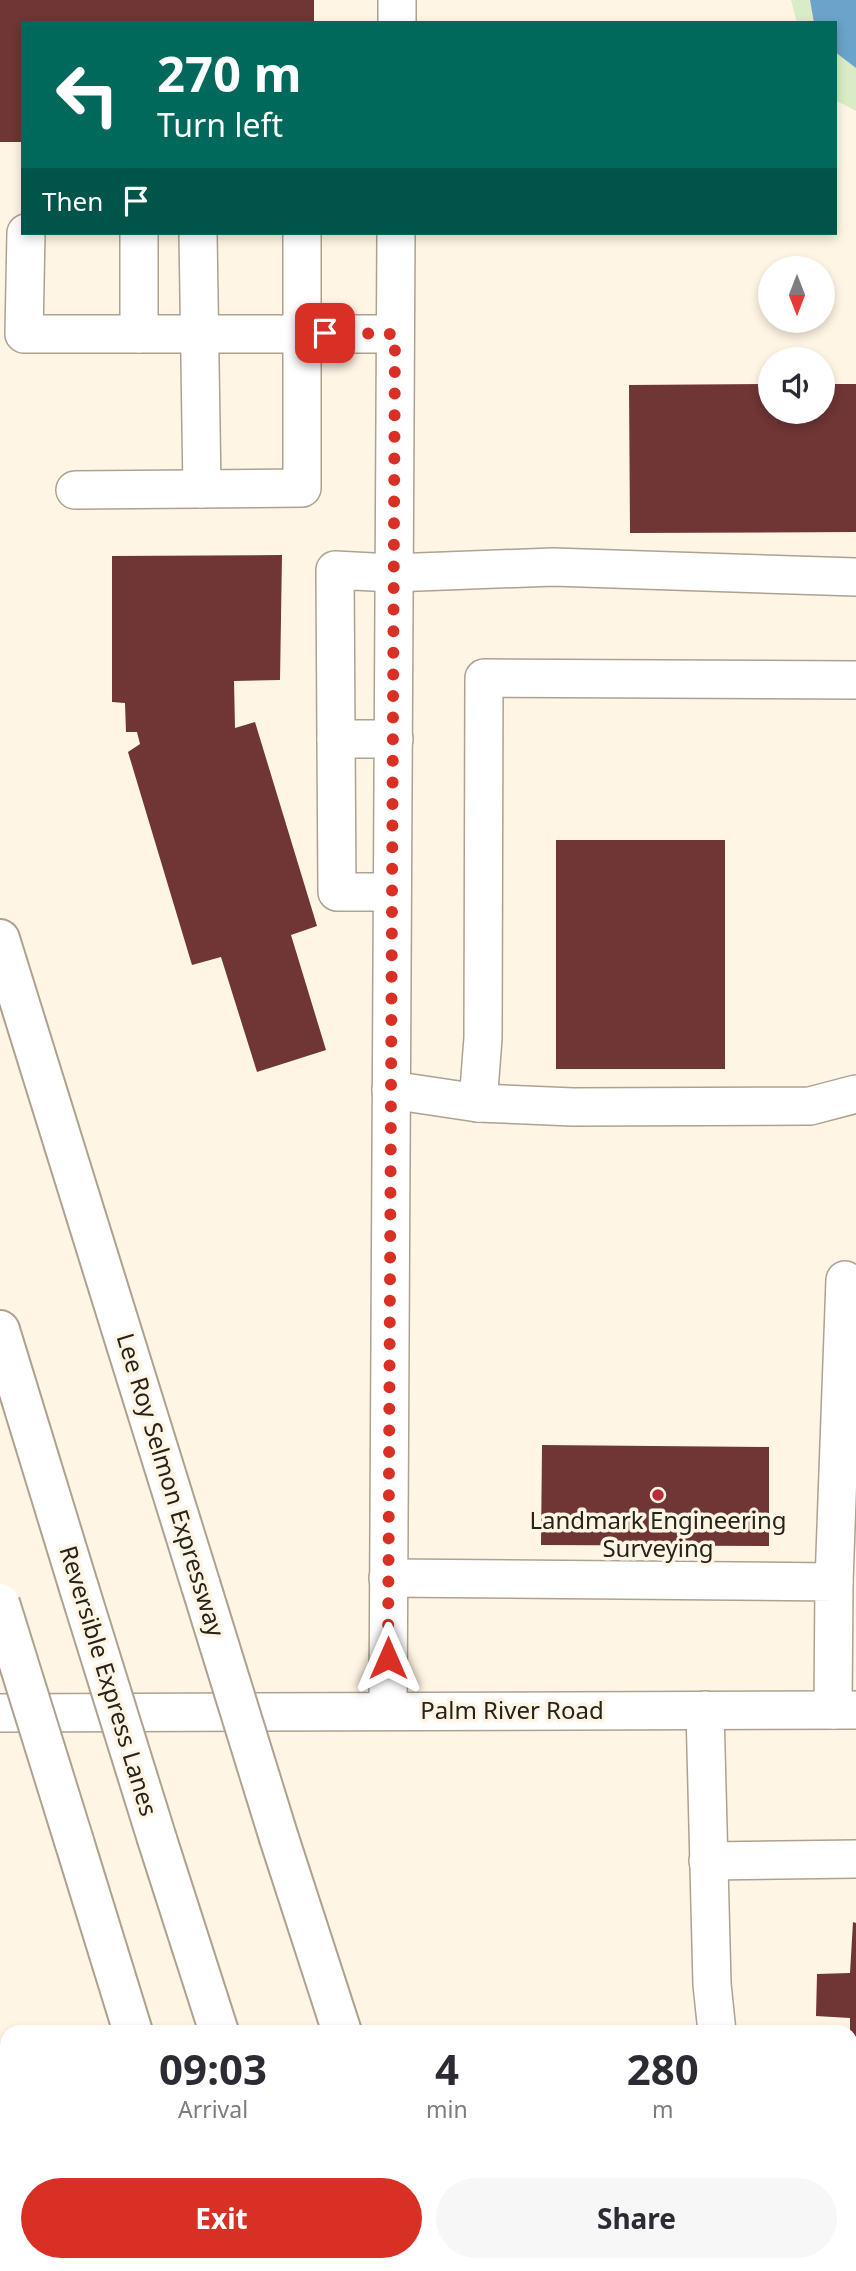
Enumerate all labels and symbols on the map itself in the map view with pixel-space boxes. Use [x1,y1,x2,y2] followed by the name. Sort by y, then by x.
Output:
[758,256,835,332] north arrow
[295,303,355,363] pin
[110,1329,234,1641] street label: Lee Roy Selmon Expressway
[650,1487,666,1503] marker: Landmark Engineering Surveying
[529,1503,787,1564] place label: Landmark Engineering Surveying
[53,1541,166,1820] street label: Reversible Express Lanes
[351,1621,425,1695] position arrow
[420,1693,604,1726] street label: Palm River Road

